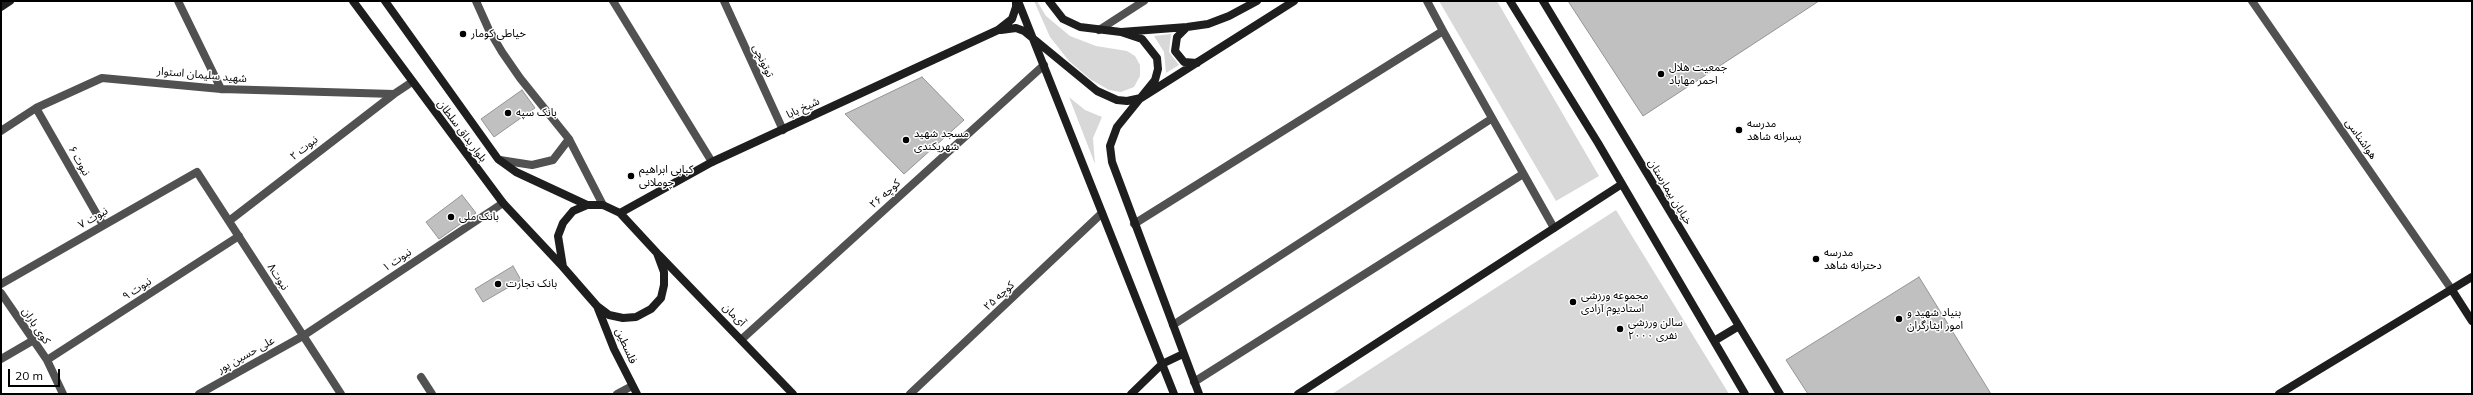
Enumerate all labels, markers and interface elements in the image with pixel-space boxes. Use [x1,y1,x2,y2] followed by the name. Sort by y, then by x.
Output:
[471,27,526,41] place label: خیاطی کومار
[458,29,468,39] marker: خیاطی کومار
[750,42,776,80] street label: توتونچی
[1669,61,1727,87] place label: جمعیت هلال احمر مهاباد
[156,64,248,86] street label: شهید سلیمان استوار
[1656,69,1666,79] marker: جمعیت هلال احمر مهاباد
[784,95,822,121] street label: شیخ بابا
[434,97,490,165] street label: بلوار بداق سلطان
[516,106,557,120] place label: بانک سپه
[503,108,513,118] marker: بانک سپه
[2342,116,2380,162] street label: هواشناسی
[1747,117,1802,143] place label: مدرسه پسرانه شاهد
[1734,125,1744,135] marker: مدرسه پسرانه شاهد
[914,127,969,153] place label: مسجد شهید شهریکندی
[287,133,321,163] street label: نبوت ۲
[901,135,911,145] marker: مسجد شهید شهریکندی
[65,144,93,178] street label: نبوت ۶
[1645,157,1695,227] street label: خیابان بیمارستان
[639,163,693,189] place label: کبابی ابراهیم چوملانی
[626,171,636,181] marker: کبابی ابراهیم چوملانی
[867,177,903,211] street label: کوچه ۲۶
[76,204,110,232] street label: نبوت ۷
[459,210,499,224] place label: بانک ملی
[446,212,456,222] marker: بانک ملی
[380,246,414,274] street label: نبوت ۱
[1824,246,1882,272] place label: مدرسه دخترانه شاهد
[1811,254,1821,264] marker: مدرسه دخترانه شاهد
[265,261,291,293] street label: نبوت۸
[120,275,154,303] street label: نبوت ۹
[506,277,557,291] place label: بانک تجارت
[493,279,503,289] marker: بانک تجارت
[981,279,1017,313] street label: کوچه ۲۵
[1581,289,1648,315] place label: مجموعه ورزشی استادیوم آزادی
[1568,297,1578,307] marker: مجموعه ورزشی استادیوم آزادی
[720,301,748,329] street label: آی‌مان
[19,305,53,347] street label: کوی باران
[1907,306,1963,332] place label: بنیاد شهید و امور ایثارگران
[1894,314,1904,324] marker: بنیاد شهید و امور ایثارگران
[1628,316,1683,342] place label: سالن ورزشی ۲۰۰۰ نفری
[1615,324,1625,334] marker: سالن ورزشی ۲۰۰۰ نفری
[612,326,640,366] street label: فلسطین
[215,334,277,376] street label: علی حسین پور
[10,361,62,387] scale bar
[15,368,43,383] text: 20 m

